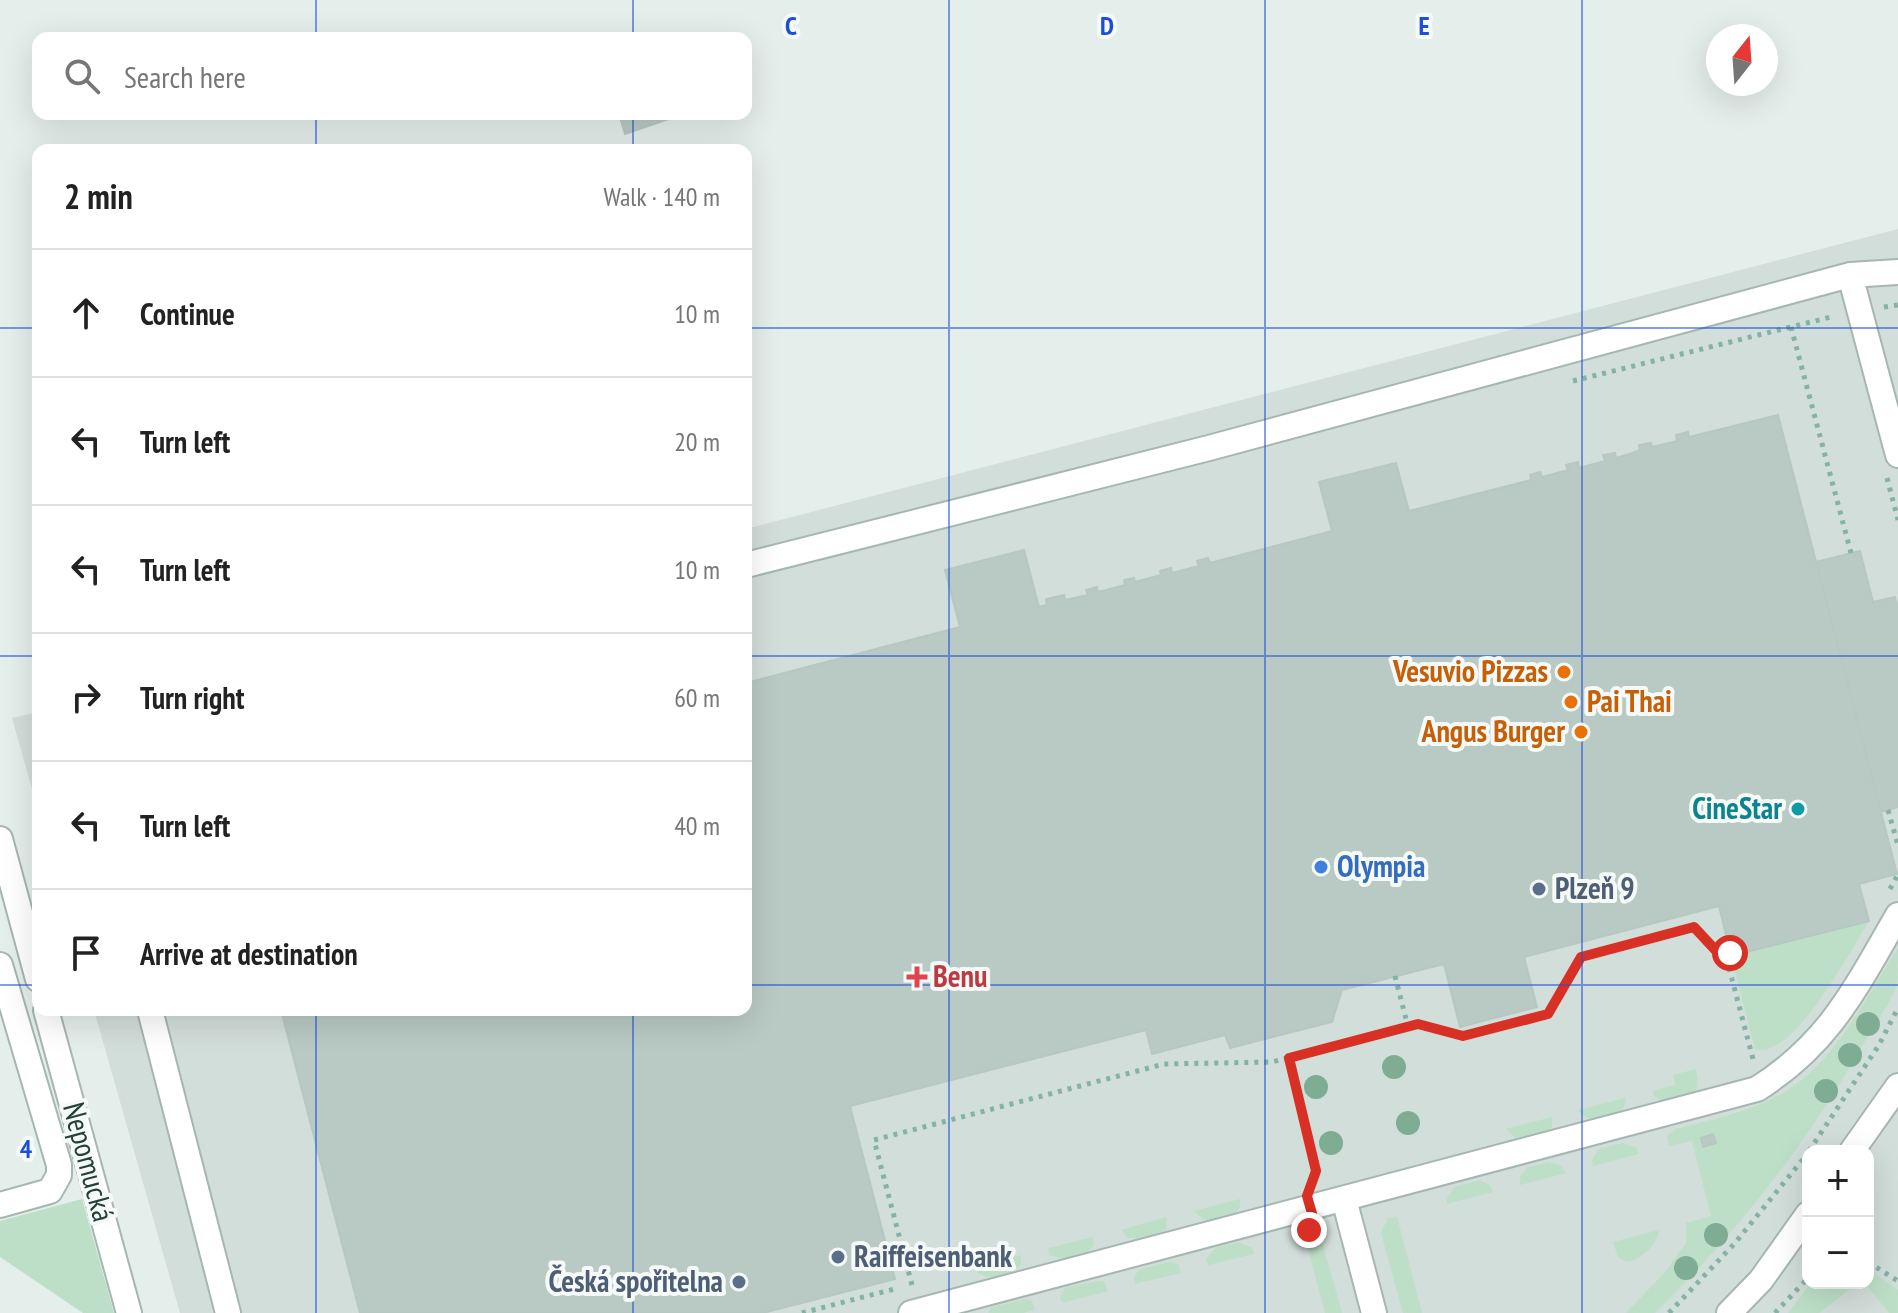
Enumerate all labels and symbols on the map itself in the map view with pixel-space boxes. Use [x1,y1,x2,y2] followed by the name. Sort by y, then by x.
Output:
[785,9,797,42] text: C
[1100,9,1114,42] text: D
[1418,9,1430,42] text: E
[1706,24,1778,96] north arrow
[1392,651,1548,690] place label: Vesuvio Pizzas
[1555,663,1573,681] marker: Vesuvio Pizzas
[1587,681,1672,720] place label: Pai Thai
[1562,693,1580,711] marker: Pai Thai
[1420,711,1565,750] place label: Angus Burger
[1572,723,1590,741] marker: Angus Burger
[1692,788,1782,827] place label: CineStar
[1789,800,1807,818] marker: CineStar
[1337,846,1425,885] place label: Olympia
[1312,858,1330,876] marker: Olympia
[1555,868,1635,907] place label: Plzeň 9
[1530,880,1548,898] marker: Plzeň 9
[1712,935,1748,971] route start
[933,956,987,995] place label: Benu
[908,968,926,986] marker: Benu
[55,1098,124,1225] street label: Nepomucká
[20,1132,33,1165] text: 4
[1291,1212,1327,1248] route end
[854,1236,1013,1275] place label: Raiffeisenbank
[829,1248,847,1266] marker: Raiffeisenbank
[548,1261,723,1300] place label: Česká spořitelna
[730,1273,748,1291] marker: Česká spořitelna

